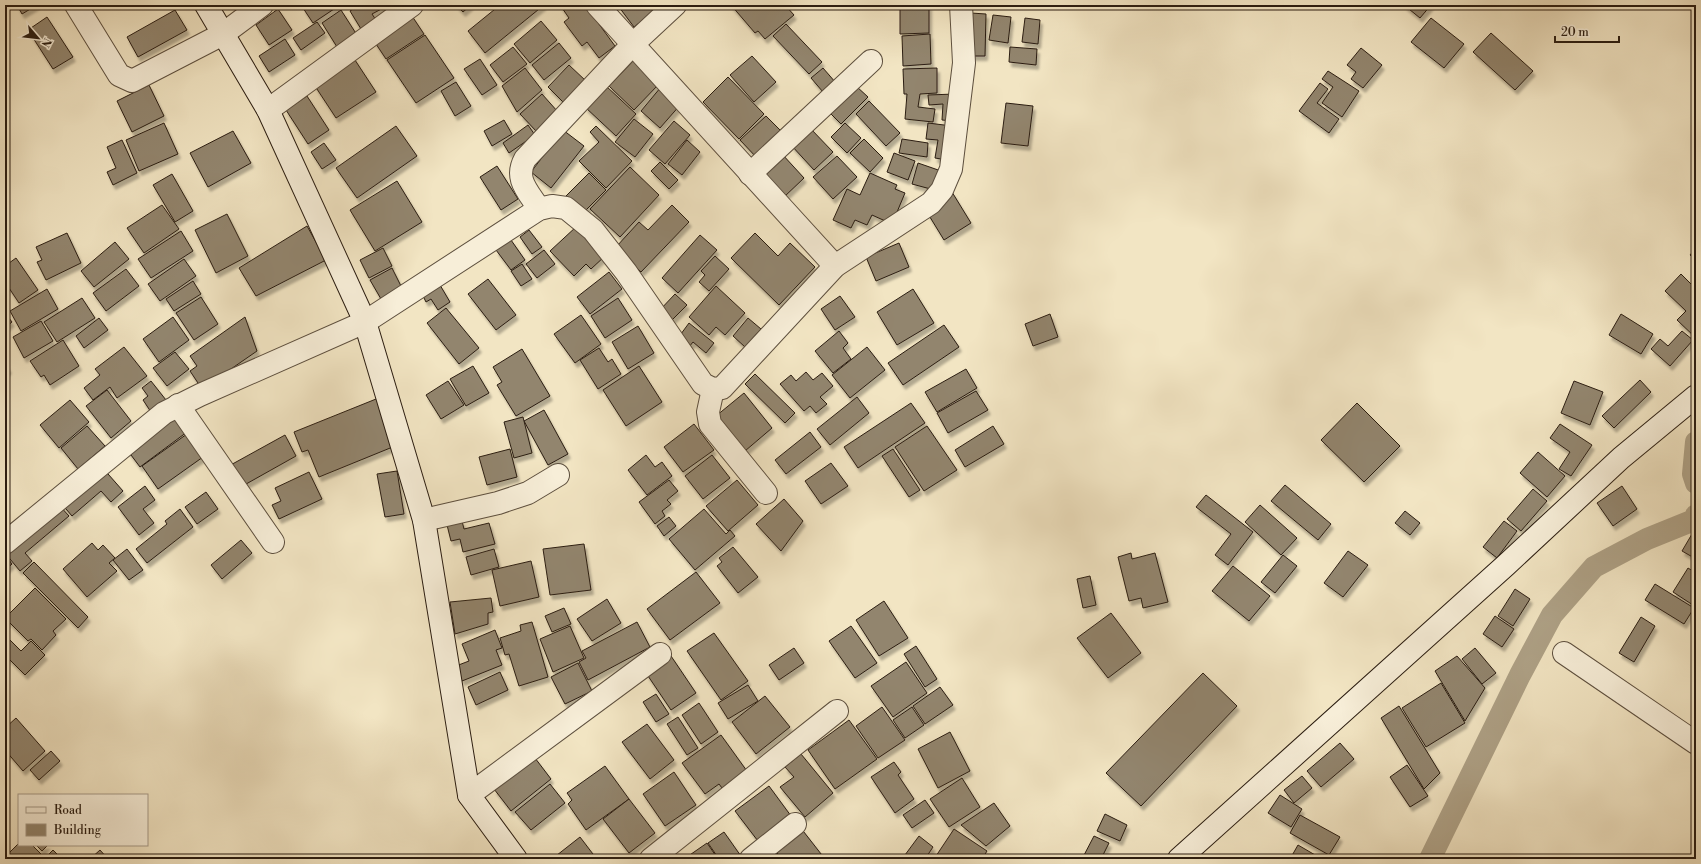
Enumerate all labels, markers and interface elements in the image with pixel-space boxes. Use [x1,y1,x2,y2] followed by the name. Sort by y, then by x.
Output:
[18,18,58,58] north arrow
[1555,18,1619,44] scale bar
[1561,25,1589,40] text: 20 m
[38,35,54,50] text: N
[18,794,148,846] legend
[54,803,82,818] text: Road
[53,823,102,838] text: Building

